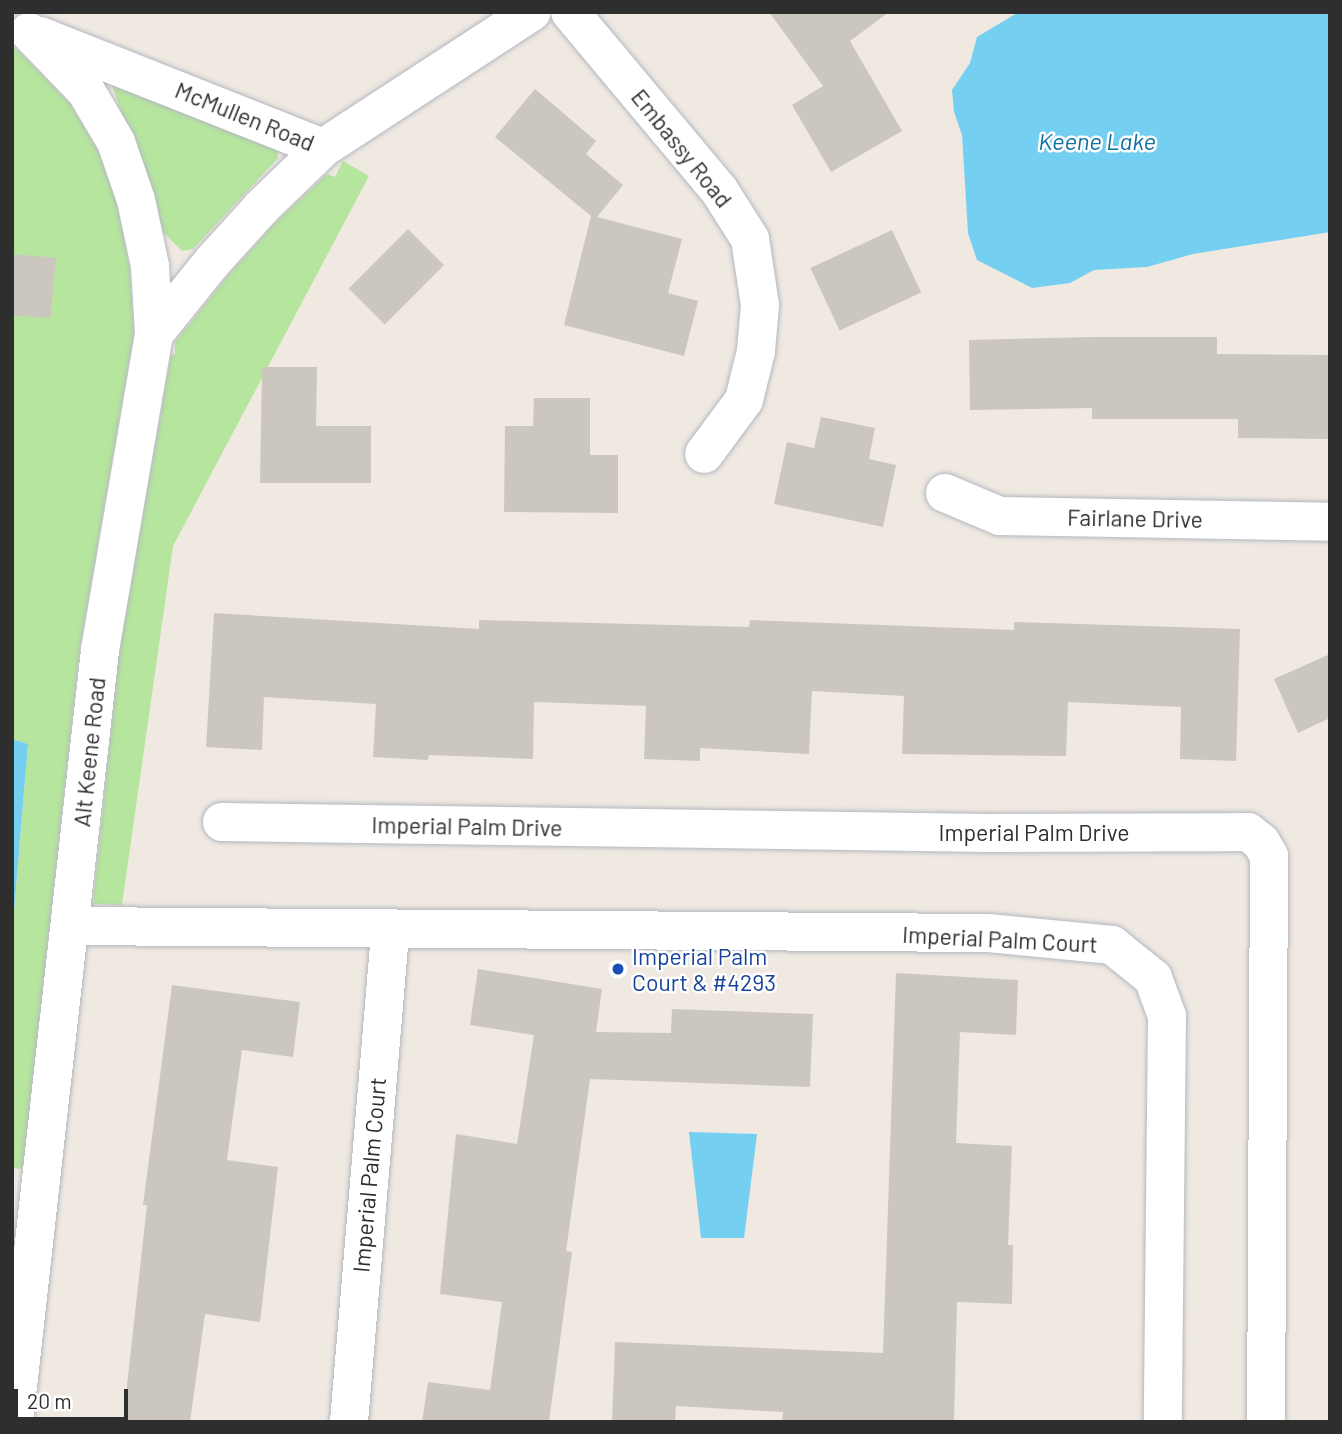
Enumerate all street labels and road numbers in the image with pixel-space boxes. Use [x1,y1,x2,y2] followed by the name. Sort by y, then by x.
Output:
[171,76,319,156] street label: McMullen Road
[626,83,738,213] street label: Embassy Road
[1067,503,1203,533] street label: Fairlane Drive
[67,676,111,828] street label: Alt Keene Road
[371,811,563,841] street label: Imperial Palm Drive
[938,818,1130,846] street label: Imperial Palm Drive
[902,920,1098,958] street label: Imperial Palm Court
[347,1076,391,1274] street label: Imperial Palm Court

